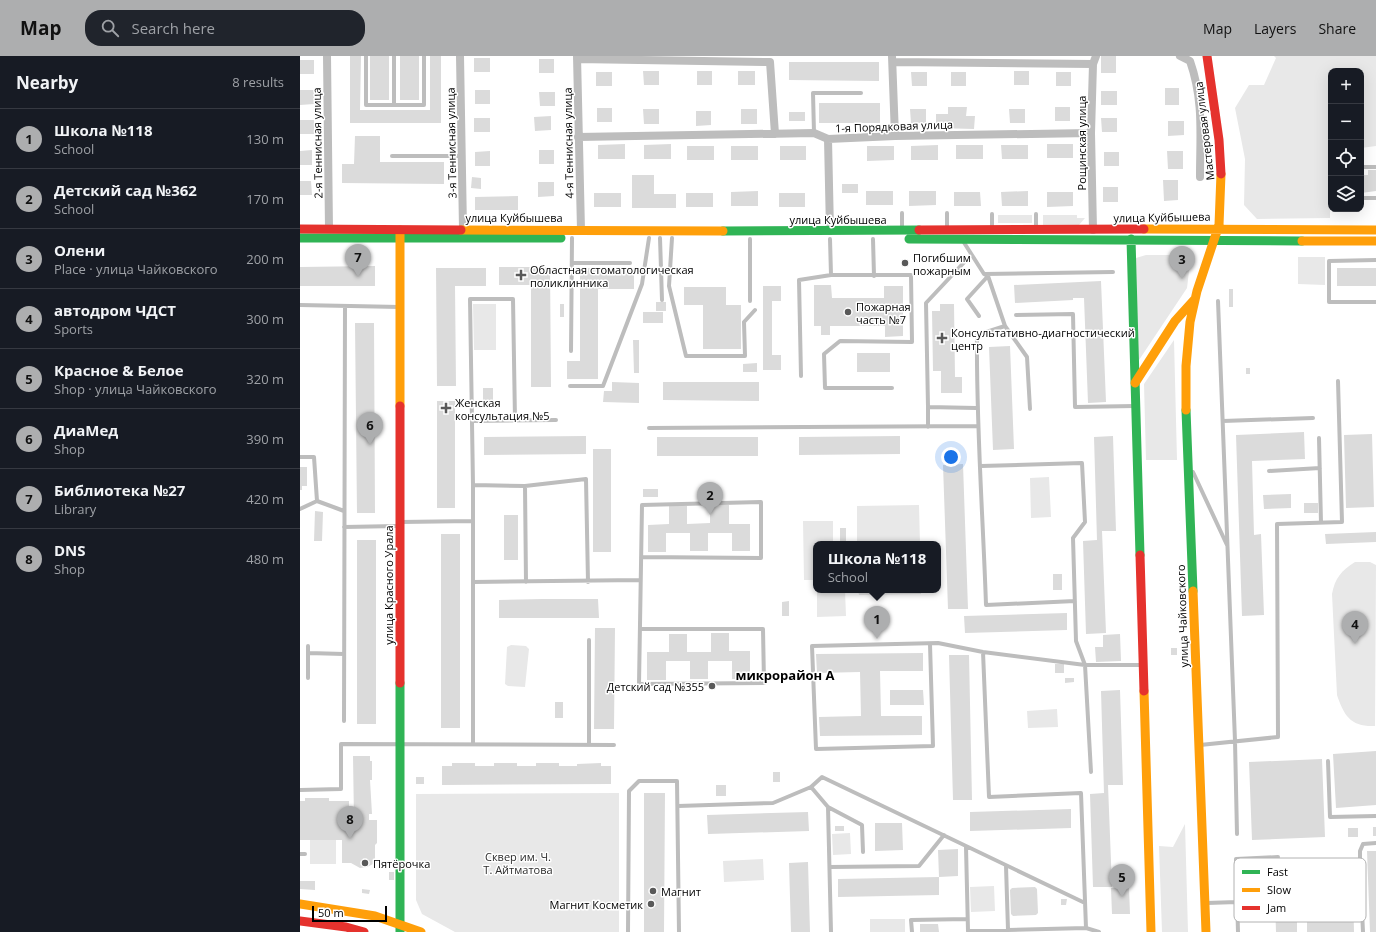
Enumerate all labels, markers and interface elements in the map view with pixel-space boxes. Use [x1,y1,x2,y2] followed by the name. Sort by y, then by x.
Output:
[85,10,365,46] search box
[20,15,61,41] text: Map
[99,17,121,39] icon: search
[131,18,215,38] text: Search here
[1203,19,1232,38] text: Map
[1254,19,1296,38] text: Layers
[1318,19,1356,38] text: Share
[1328,68,1364,212] map controls
[1328,68,1364,104] button: +
[16,71,78,94] text: Nearby
[232,73,284,91] text: 8 results
[1191,81,1217,181] street label: Мастеровая улица
[309,87,325,199] street label: 2-я Теннисная улица
[443,87,459,199] street label: 3-я Теннисная улица
[560,87,576,199] street label: 4-я Теннисная улица
[1074,96,1089,190] street label: Рощинская улица
[1328,104,1364,140] button: −
[835,116,953,136] street label: 1-я Порядковая улица
[54,120,153,140] text: Школа №118
[25,130,33,148] text: 1
[246,130,284,148] text: 130 m
[54,140,94,158] text: School
[1328,140,1364,176] button: locate
[1328,176,1364,212] button: layers
[54,180,197,200] text: Детский сад №362
[25,190,33,208] text: 2
[246,190,284,208] text: 170 m
[54,200,94,218] text: School
[1113,209,1211,225] street label: улица Куйбышева
[465,210,563,225] street label: улица Куйбышева
[789,212,887,227] street label: улица Куйбышева
[54,240,105,260] text: Олени
[345,244,371,277] pin: 7
[1169,246,1195,279] pin: 3
[25,250,33,268] text: 3
[246,250,284,268] text: 200 m
[913,250,971,278] place label: Погибшим пожарным
[900,258,910,268] marker: Погибшим пожарным
[54,260,218,278] text: Place · улица Чайковского
[530,262,694,290] place label: Областная стоматологическая поликлинника
[515,269,527,281] marker: Областная стоматологическая поликлинника
[856,299,911,327] place label: Пожарная часть №7
[54,300,176,320] text: автодром ЧДСТ
[843,307,853,317] marker: Пожарная часть №7
[25,310,33,328] text: 4
[246,310,284,328] text: 300 m
[54,320,93,338] text: Sports
[951,325,1135,353] place label: Консультативно-диагностический центр
[936,332,948,344] marker: Консультативно-диагностический центр
[54,360,184,380] text: Красное & Белое
[25,370,33,388] text: 5
[246,370,284,388] text: 320 m
[54,380,217,398] text: Shop · улица Чайковского
[455,395,549,423] place label: Женская консультация №5
[440,402,452,414] marker: Женская консультация №5
[357,412,383,445] pin: 6
[54,420,118,440] text: ДиаМед
[25,430,33,448] text: 6
[246,430,284,448] text: 390 m
[54,440,85,458] text: Shop
[941,447,961,467] your location
[54,480,185,500] text: Библиотека №27
[697,482,723,515] pin: 2
[25,490,33,508] text: 7
[246,490,284,508] text: 420 m
[54,500,96,518] text: Library
[381,525,396,645] street label: улица Красного Урала
[54,540,86,560] text: DNS
[813,541,941,593] popup
[828,548,926,568] text: Школа №118
[25,550,33,568] text: 8
[246,550,284,568] text: 480 m
[54,560,85,578] text: Shop
[1173,564,1191,668] street label: улица Чайковского
[828,568,868,586] text: School
[864,606,890,639] pin: 1
[1342,611,1368,644] pin: 4
[735,666,835,684] district label: микрорайон А
[607,679,704,694] place label: Детский сад №355
[707,681,717,691] marker: Детский сад №355
[337,806,363,839] pin: 8
[483,849,553,877] park label: Сквер им. Ч. Т. Айтматова
[373,856,430,871] place label: Пятёрочка
[360,858,370,868] marker: Пятёрочка
[1234,858,1366,922] legend
[1109,864,1135,897] pin: 5
[1267,864,1288,879] text: Fast
[1267,882,1291,897] text: Slow
[661,884,701,899] place label: Магнит
[648,886,658,896] marker: Магнит
[550,897,643,912] place label: Магнит Косметик
[646,899,656,909] marker: Магнит Косметик
[1266,900,1286,915] text: Jam
[312,904,387,923] scale bar
[318,905,344,920] text: 50 m

